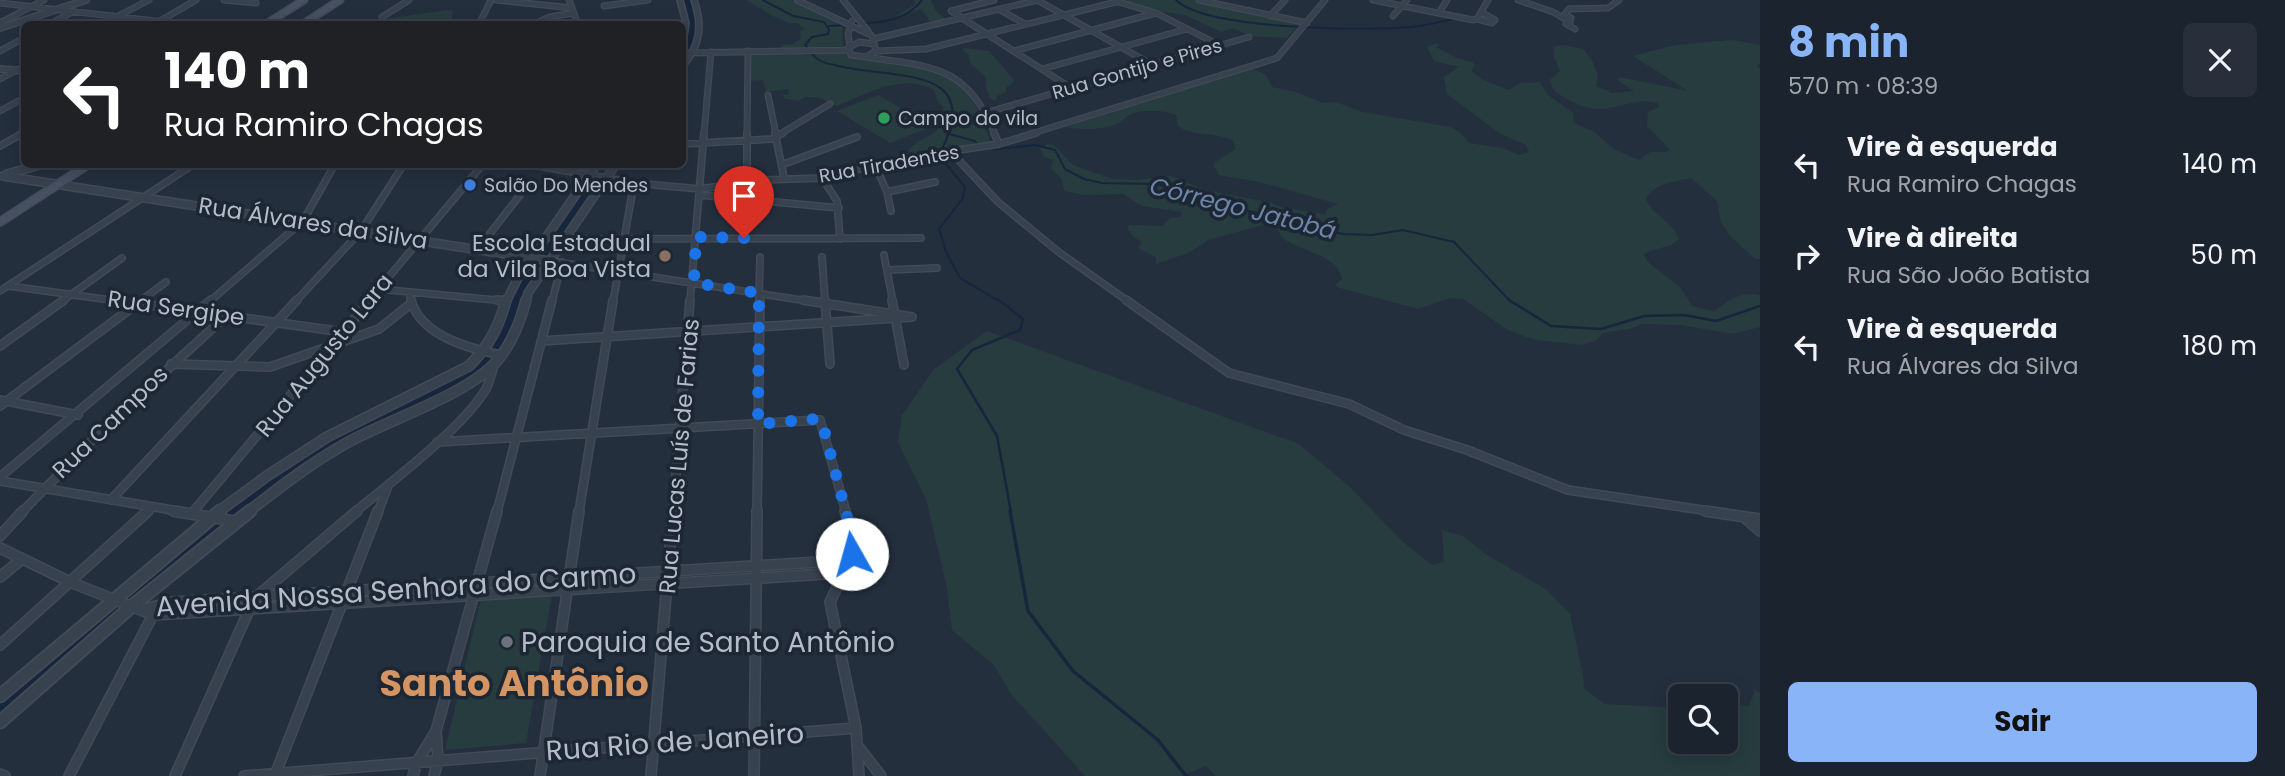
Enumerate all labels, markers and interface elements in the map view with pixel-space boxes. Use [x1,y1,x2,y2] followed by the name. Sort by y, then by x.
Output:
[1788,13,1909,72] text: 8 min
[2183,23,2257,97] button: close
[1049,32,1225,106] street label: Rua Gontijo e Pires
[164,37,310,105] text: 140 m
[49,49,140,140] icon: left
[1788,70,1938,102] text: 570 m · 08:39
[164,102,484,147] text: Rua Ramiro Chagas
[898,105,1038,132] place label: Campo do vila
[876,110,892,126] marker: Campo do vila
[1847,129,2058,165] text: Vire à esquerda
[817,138,961,190] street label: Rua Tiradentes
[1788,146,1826,184] icon: left
[2182,146,2257,182] text: 140 m
[714,166,774,238] pin
[1847,168,2077,200] text: Rua Ramiro Chagas
[1146,169,1340,247] water label: Córrego Jatobá
[484,172,648,199] place label: Salão Do Mendes
[462,177,478,193] marker: Salão Do Mendes
[725,177,763,215] icon: arrive
[196,189,430,257] street label: Rua Álvares da Silva
[1847,220,2018,256] text: Vire à direita
[458,227,651,285] place label: Escola Estadual da Vila Boa Vista
[1788,237,1826,275] icon: right
[2191,237,2257,273] text: 50 m
[657,248,673,264] marker: Escola Estadual da Vila Boa Vista
[1847,259,2090,291] text: Rua São João Batista
[248,267,400,443] street label: Rua Augusto Lara
[106,283,246,333] street label: Rua Sergipe
[1847,311,2058,347] text: Vire à esquerda
[651,317,707,595] street label: Rua Lucas Luís de Farias
[1788,328,1826,366] icon: left
[2182,328,2257,364] text: 180 m
[1847,350,2079,382] text: Rua Álvares da Silva
[45,359,175,485] street label: Rua Campos
[815,517,889,591] position arrow
[154,554,638,626] street label: Avenida Nossa Senhora do Carmo
[521,623,895,662] place label: Paroquia de Santo Antônio
[499,634,515,650] marker: Paroquia de Santo Antônio
[379,657,649,709] district label: Santo Antônio
[1788,682,2257,762] button: Sair
[1668,684,1738,754] map controls
[1668,684,1738,754] button: search
[545,714,805,770] street label: Rua Rio de Janeiro

